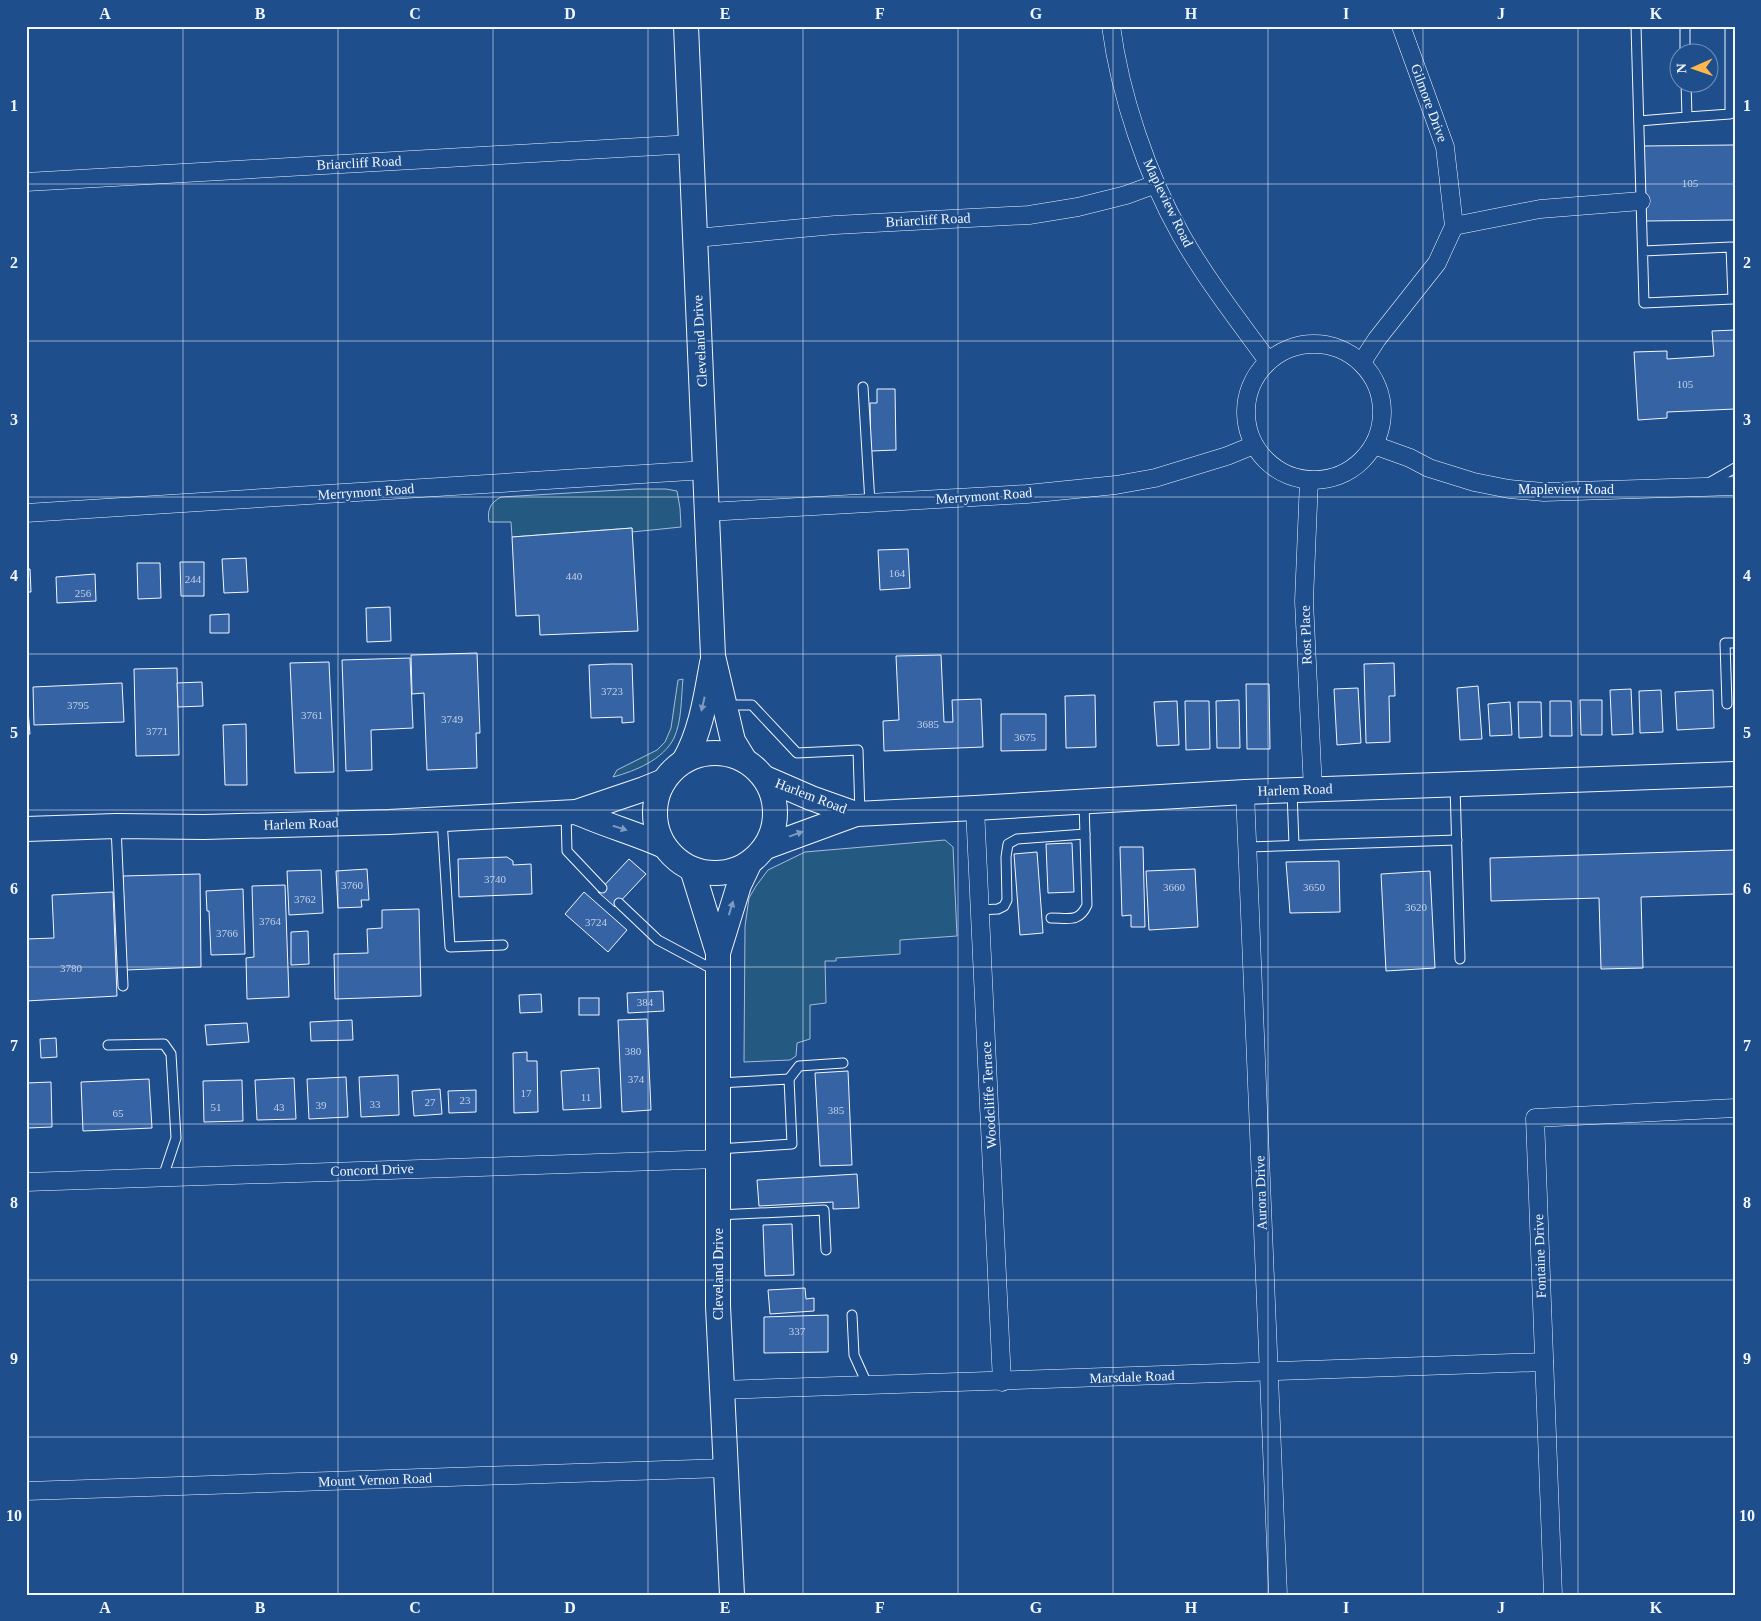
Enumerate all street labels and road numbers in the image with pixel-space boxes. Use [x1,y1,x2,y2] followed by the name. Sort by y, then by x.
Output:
[1408,62,1450,144] street label: Gilmore Drive
[316,153,402,173] street label: Briarcliff Road
[1140,157,1196,249] street label: Mapleview Road
[885,210,971,230] street label: Briarcliff Road
[690,295,710,387] street label: Cleveland Drive
[317,481,415,503] street label: Merrymont Road
[1518,482,1614,497] street label: Mapleview Road
[935,485,1033,507] street label: Merrymont Road
[1297,605,1315,665] street label: Rost Place
[773,776,849,816] street label: Harlem Road
[1257,781,1333,799] street label: Harlem Road
[263,815,339,833] street label: Harlem Road
[979,1041,999,1149] street label: Woodcliffe Terrace
[1252,1155,1270,1231] street label: Aurora Drive
[330,1161,414,1179] street label: Concord Drive
[1531,1214,1549,1298] street label: Fontaine Drive
[711,1228,726,1320] street label: Cleveland Drive
[1089,1368,1175,1386] street label: Marsdale Road
[318,1471,432,1489] street label: Mount Vernon Road

